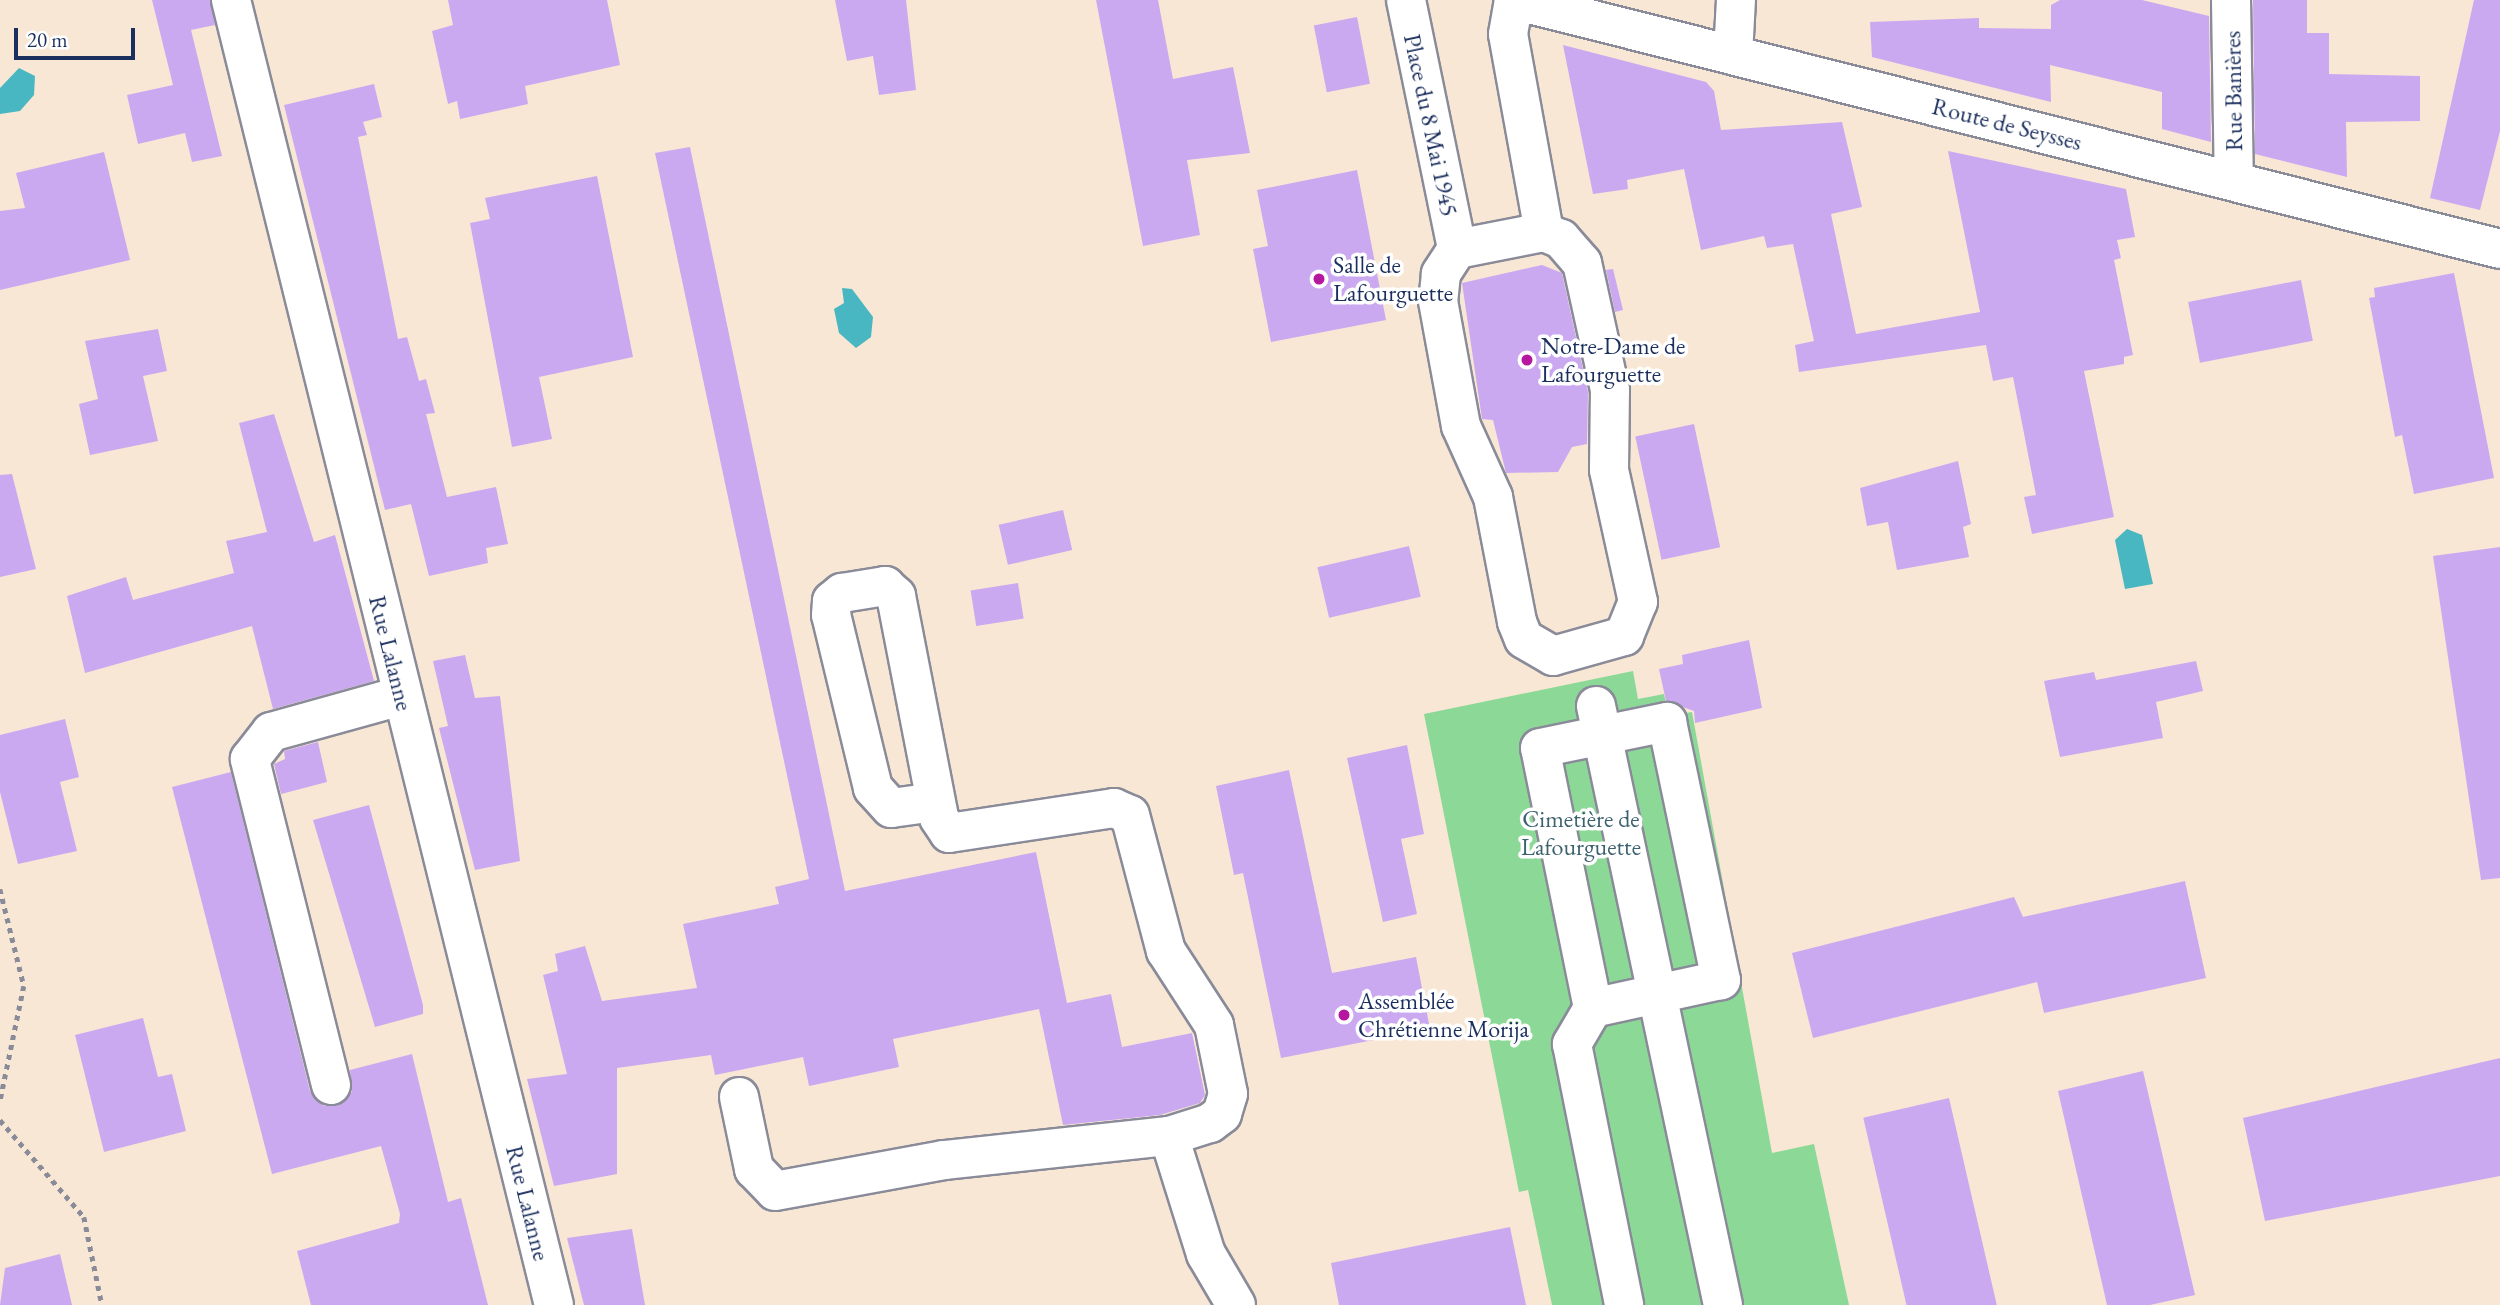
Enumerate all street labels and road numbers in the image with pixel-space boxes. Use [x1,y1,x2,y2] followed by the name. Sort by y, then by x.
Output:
[2218,30,2248,152] street label: Rue Banières
[1398,31,1464,219] street label: Place du 8 Mai 1945
[1929,91,2085,157] street label: Route de Seysses
[363,592,419,714] street label: Rue Lalanne
[500,1142,556,1264] street label: Rue Lalanne

